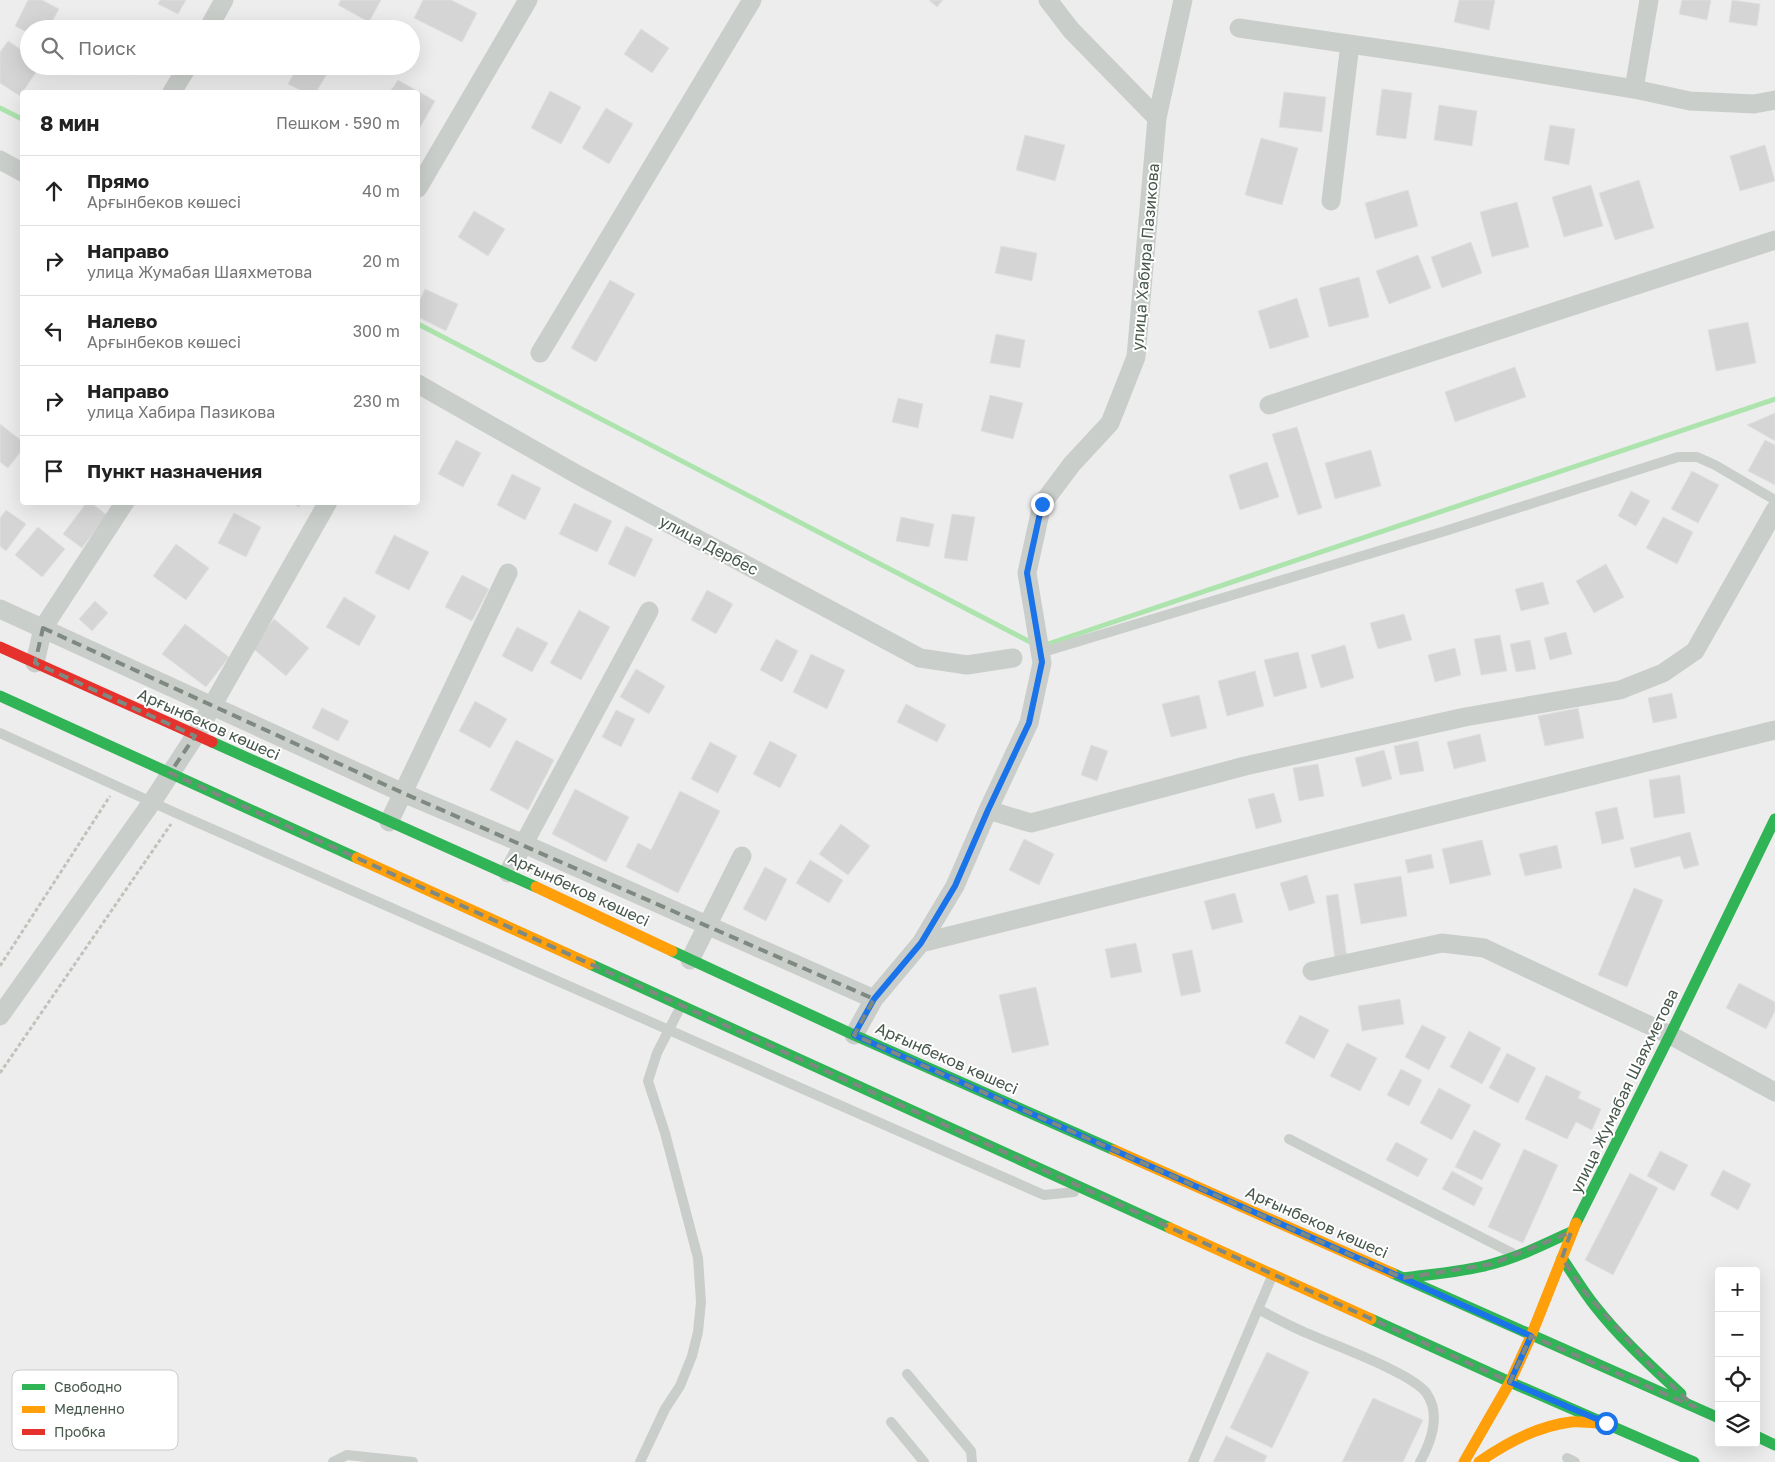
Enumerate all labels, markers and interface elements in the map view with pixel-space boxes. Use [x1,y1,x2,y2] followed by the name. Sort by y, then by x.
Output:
[20,20,420,75] search box
[38,34,66,62] icon: search
[78,36,137,59] text: Поиск
[40,110,99,136] text: 8 мин
[276,113,400,133] text: Пешком · 590 m
[1127,162,1163,352] street label: улица Хабира Пазикова
[87,169,149,192] text: Прямо
[40,177,68,205] icon: ahead
[362,181,400,201] text: 40 m
[87,192,241,212] text: Арғынбеков көшесі
[87,239,169,262] text: Направо
[40,247,68,275] icon: right
[363,251,400,271] text: 20 m
[87,262,312,282] text: улица Жумабая Шаяхметова
[87,309,157,332] text: Налево
[40,317,68,345] icon: left
[353,321,400,341] text: 300 m
[87,332,241,352] text: Арғынбеков көшесі
[87,379,169,402] text: Направо
[40,387,68,415] icon: right
[353,391,400,411] text: 230 m
[87,402,275,422] text: улица Хабира Пазикова
[40,457,68,485] icon: arrive
[87,459,262,482] text: Пункт назначения
[1031,493,1054,516] route end
[656,511,762,580] street label: улица Дербес
[135,684,283,764] street label: Арғынбеков көшесі
[505,847,653,931] street label: Арғынбеков көшесі
[1566,985,1682,1197] street label: улица Жумабая Шаяхметова
[873,1018,1021,1098] street label: Арғынбеков көшесі
[1243,1182,1391,1262] street label: Арғынбеков көшесі
[1715,1267,1760,1447] map controls
[1715,1267,1760,1312] button: +
[1715,1312,1760,1357] button: −
[1715,1357,1760,1402] button: locate
[12,1370,178,1450] legend
[54,1378,122,1395] text: Свободно
[54,1400,125,1417] text: Медленно
[1715,1402,1760,1447] button: layers
[1595,1412,1618,1435] route start
[54,1423,106,1440] text: Пробка

